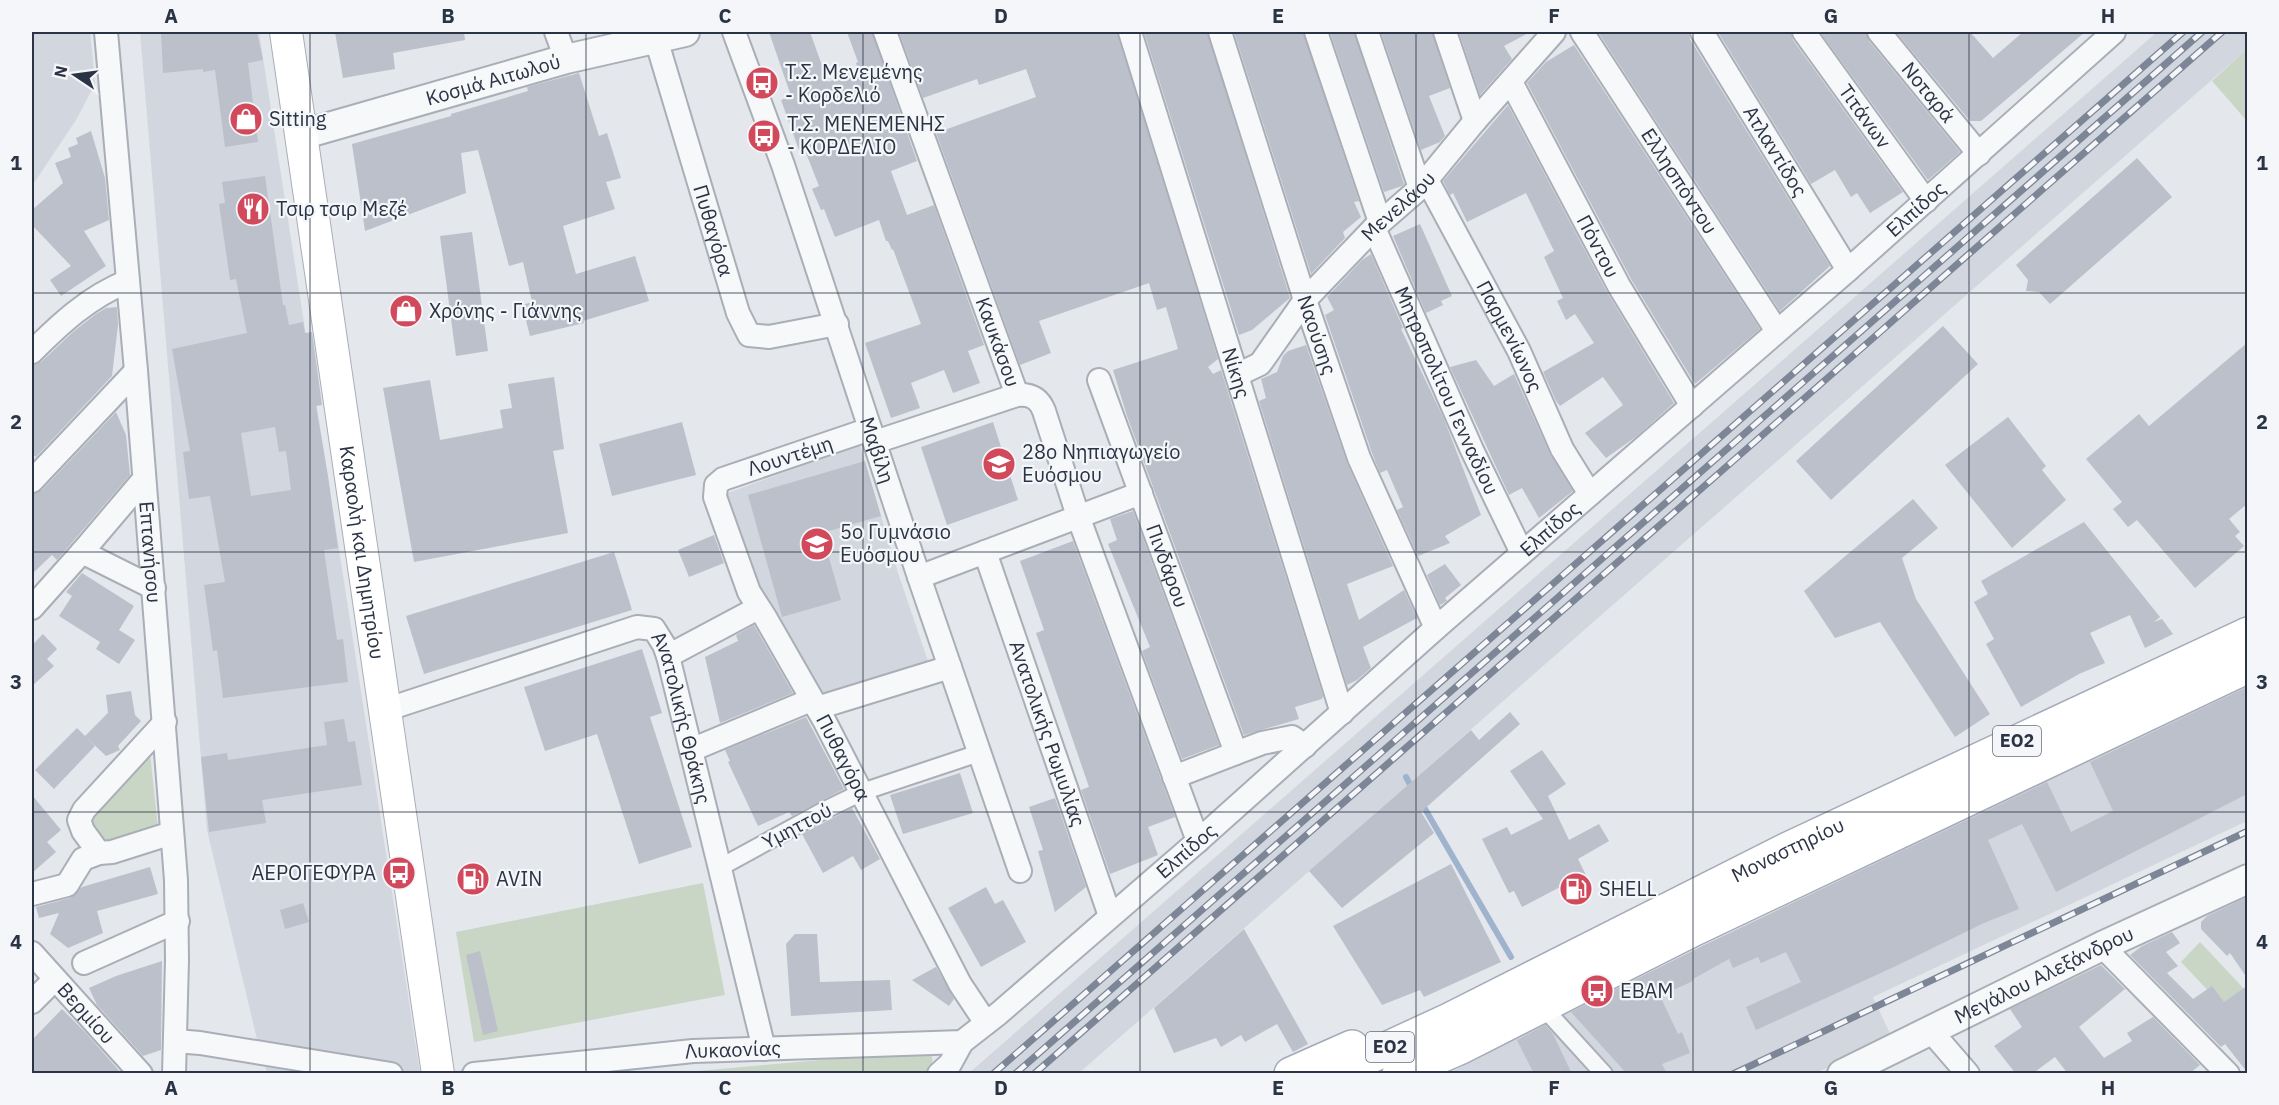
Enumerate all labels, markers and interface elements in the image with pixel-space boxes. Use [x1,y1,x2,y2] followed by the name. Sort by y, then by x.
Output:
[164,2,178,29] text: A
[441,2,455,29] text: B
[718,2,732,29] text: C
[994,2,1008,29] text: D
[1272,2,1284,29] text: E
[1548,2,1560,29] text: F
[1824,2,1838,29] text: G
[2101,2,2115,29] text: H
[45,45,105,105] north arrow
[423,47,564,112] street label: Κοσμά Αιτωλού
[1896,56,1962,128] street label: Νοταρά
[785,58,923,108] place label: Τ.Σ. Μενεμένης - Κορδελιό
[49,64,71,80] text: N
[744,65,780,101] bus stop icon: Τ.Σ. Μενεμένης - Κορδελιό
[1833,78,1898,154] street label: Τιτάνων
[1737,100,1814,202] street label: Ατλαντίδος
[228,101,264,137] shop icon: Sitting
[269,105,327,132] place label: Sitting
[787,110,945,160] place label: Τ.Σ. ΜΕΝΕΜΕΝΗΣ - ΚΟΡΔΕΛΙΟ
[746,118,782,154] bus stop icon: Τ.Σ. ΜΕΝΕΜΕΝΗΣ - ΚΟΡΔΕΛΙΟ
[1635,123,1724,239] street label: Ελλησπόντου
[10,149,22,176] text: 1
[2256,149,2268,176] text: 1
[1355,165,1441,247] street label: Μενελάου
[1880,175,1952,243] street label: Ελπίδος
[687,181,740,280] street label: Πυθαγόρα
[235,191,271,227] restaurant icon: Τσιρ τσιρ Μεζέ
[276,195,407,222] place label: Τσιρ τσιρ Μεζέ
[1571,210,1626,282] street label: Πόντου
[1471,276,1549,396] street label: Παρμενίωνος
[1388,282,1506,499] street label: Μητροπολίτου Γενναδίου
[1291,291,1343,378] street label: Ναούσης
[388,293,424,329] shop icon: Χρόνης - Γιάννης
[970,293,1027,391] street label: Καυκάσου
[429,297,582,324] place label: Χρόνης - Γιάννης
[1216,344,1257,401] street label: Νίκης
[10,408,22,435] text: 2
[2256,408,2268,435] text: 2
[854,413,901,487] street label: Μαβίλη
[744,429,836,482] street label: Λουντέμη
[1022,438,1180,488] place label: 28ο Νηπιαγωγείο Ευόσμου
[333,444,391,661] street label: Καραολή και Δημητρίου
[981,446,1017,482] school or university icon: 28ο Νηπιαγωγείο Ευόσμου
[1514,495,1586,562] street label: Ελπίδος
[133,500,168,604] street label: Επτανήσου
[840,518,951,568] place label: 5ο Γυμνάσιο Ευόσμου
[1140,520,1195,611] street label: Πινδάρου
[799,526,835,562] school or university icon: 5ο Γυμνάσιο Ευόσμου
[645,626,718,807] street label: Ανατολικής Θράκης
[1003,637,1092,830] street label: Ανατολικής Ρωμυλίας
[10,668,22,695] text: 3
[2256,668,2268,695] text: 3
[810,709,877,806] street label: Πυθαγόρα
[1993,726,2041,756] road number: ΕΟ2
[757,796,836,855] street label: Υμηττού
[1726,811,1849,888] street label: Μοναστηρίου
[1150,817,1222,884] street label: Ελπίδος
[381,855,417,891] bus stop icon: ΑΕΡΟΓΕΦΥΡΑ
[252,859,376,886] place label: ΑΕΡΟΓΕΦΥΡΑ
[455,861,491,897] fuel station icon: AVIN
[496,865,542,892] place label: AVIN
[1558,871,1594,907] fuel station icon: SHELL
[1599,875,1656,902] place label: SHELL
[1950,919,2138,1030] street label: Μεγάλου Αλεξάνδρου
[10,928,22,955] text: 4
[2256,928,2268,955] text: 4
[1579,973,1615,1009] bus stop icon: ΕΒΑΜ
[52,976,122,1050] street label: Βερμίου
[1620,977,1674,1004] place label: ΕΒΑΜ
[1366,1032,1414,1062] road number: ΕΟ2
[683,1034,781,1065] street label: Λυκαονίας
[164,1074,178,1101] text: A
[441,1074,455,1101] text: B
[718,1074,732,1101] text: C
[994,1074,1008,1101] text: D
[1272,1074,1284,1101] text: E
[1548,1074,1560,1101] text: F
[1824,1074,1838,1101] text: G
[2101,1074,2115,1101] text: H

